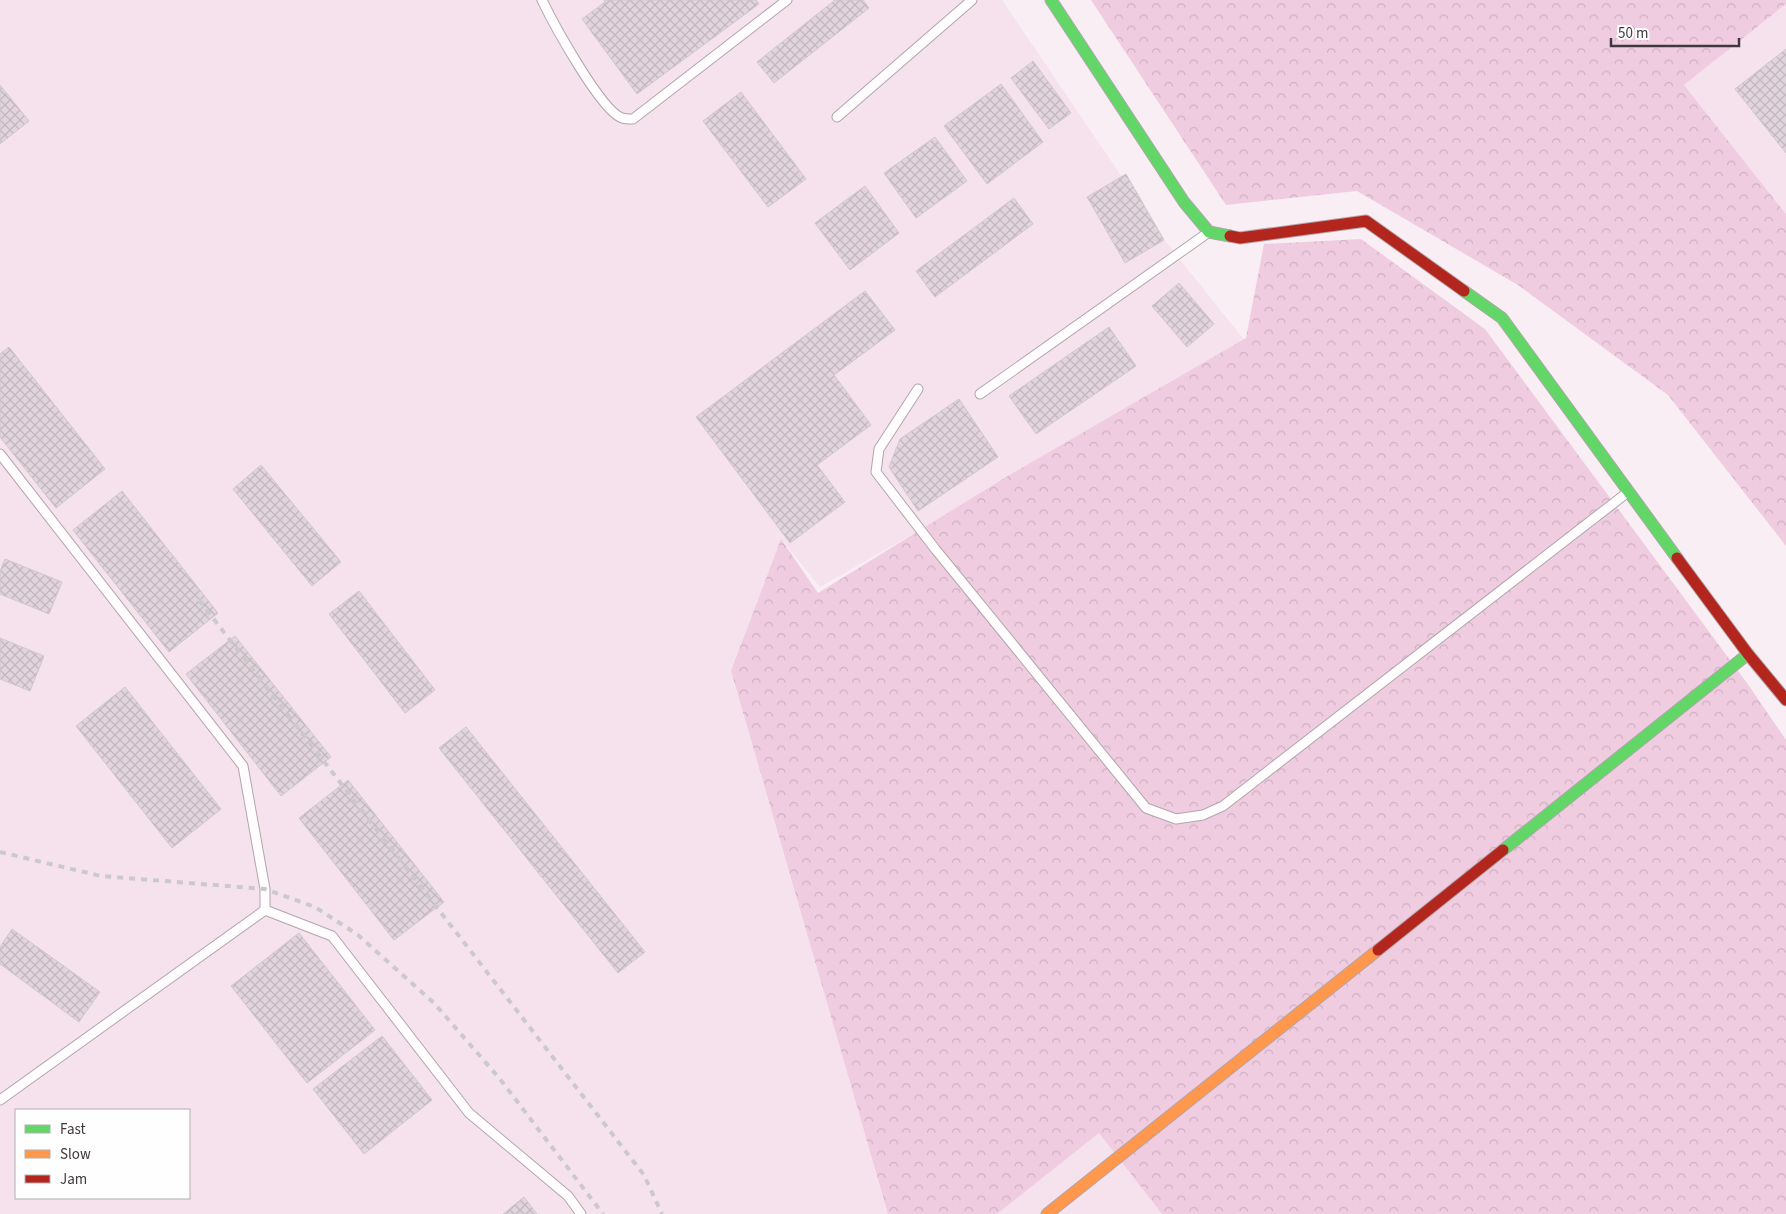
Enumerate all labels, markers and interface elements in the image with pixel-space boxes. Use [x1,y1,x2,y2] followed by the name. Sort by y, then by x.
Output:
[1611,15,1738,47] scale bar
[1618,23,1648,44] text: 50 m
[15,1109,190,1199] legend
[60,1119,86,1140] text: Fast
[60,1144,91,1165] text: Slow
[60,1169,87,1190] text: Jam

